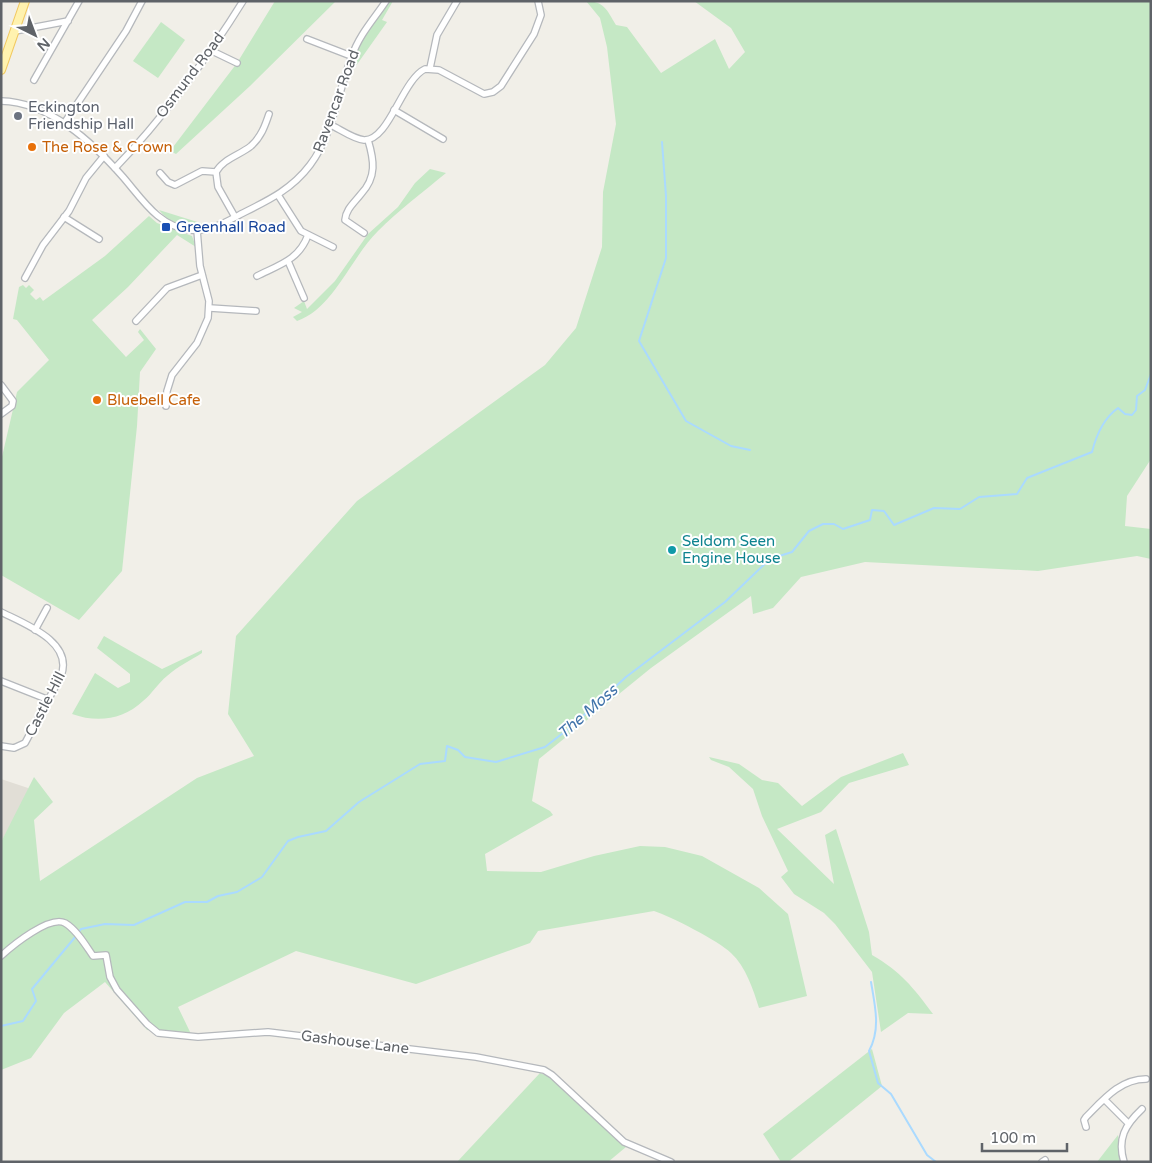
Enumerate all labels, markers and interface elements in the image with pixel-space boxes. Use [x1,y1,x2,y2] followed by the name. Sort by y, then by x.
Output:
[10,10,60,60] north arrow
[152,29,228,121] street label: Osmund Road
[33,34,53,54] text: N
[309,47,363,155] street label: Ravencar Road
[28,98,134,133] place label: Eckington Friendship Hall
[12,110,24,122] marker: Eckington Friendship Hall
[42,138,173,156] place label: The Rose & Crown
[26,141,38,153] marker: The Rose & Crown
[176,218,286,236] place label: Greenhall Road
[160,221,172,233] marker: Greenhall Road
[107,391,200,409] place label: Bluebell Cafe
[91,394,103,406] marker: Bluebell Cafe
[682,532,780,567] place label: Seldom Seen Engine House
[666,544,678,556] marker: Seldom Seen Engine House
[21,669,69,739] street label: Castle Hill
[554,679,623,743] water label: The Moss
[300,1026,410,1058] street label: Gashouse Lane
[982,1120,1067,1152] scale bar
[990,1129,1036,1147] text: 100 m

